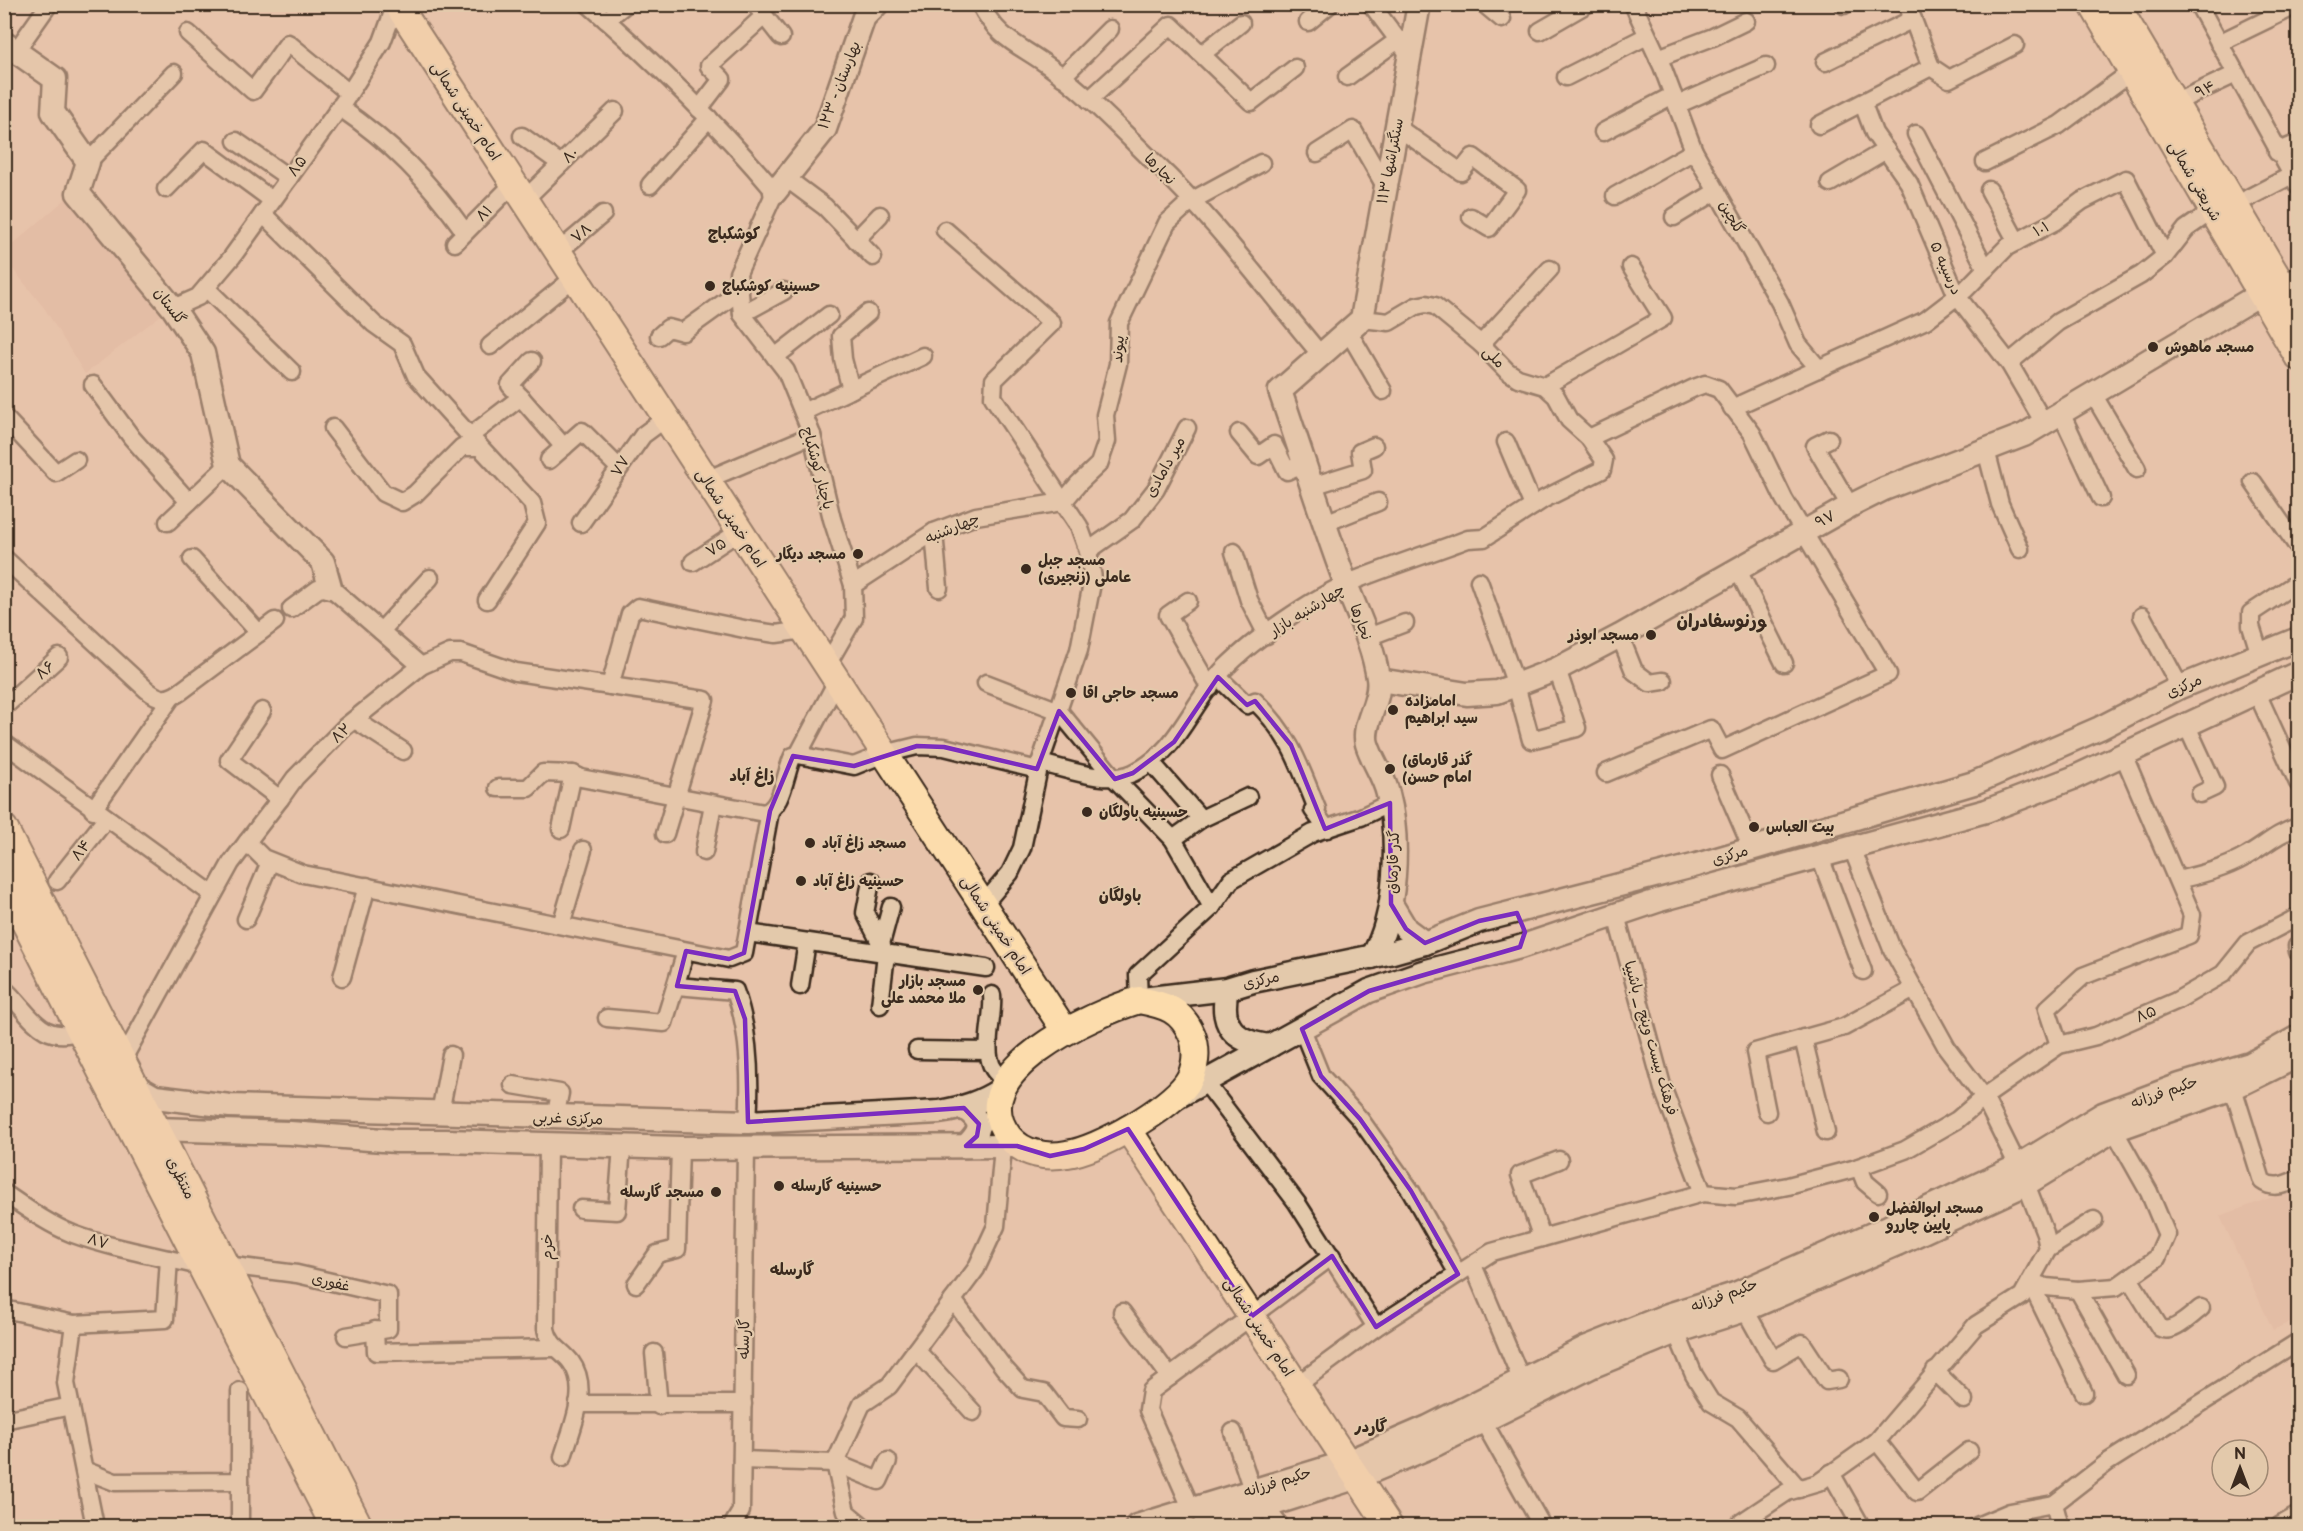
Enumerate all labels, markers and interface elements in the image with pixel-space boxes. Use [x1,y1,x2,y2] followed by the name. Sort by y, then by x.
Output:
[814,38,865,132] street label: بهارستان - ۱۲۳
[426,58,505,165] street label: امام خمینی شمالی
[2192,76,2219,102] street label: ۹۴
[1373,116,1408,206] street label: سنگتراشها ۱۱۳
[2164,138,2225,225] street label: شریعتی شمالی
[558,143,582,168] street label: ۸۰
[1140,150,1179,189] street label: نجارها
[284,152,311,180] street label: ۸۵
[1714,197,1749,237] street label: گلچین
[472,201,497,226] street label: ۸۱
[2030,217,2053,242] street label: ۱۰۱
[567,219,596,247] street label: ۷۸
[708,225,760,244] district label: کوشکباج
[1925,239,1966,298] street label: درسیبه ۵
[722,277,820,296] place label: حسینیه کوشکباج
[703,279,717,293] marker: حسینیه کوشکباج
[149,284,190,329] street label: گلستان
[1108,335,1129,363] street label: پیوند
[2165,338,2254,357] place label: مسجد ماهوش
[2146,340,2160,354] marker: مسجد ماهوش
[1478,342,1509,373] street label: ملی
[797,425,838,512] street label: پاچنار کوشکباج
[1141,434,1190,501] street label: میر دامادی
[607,452,634,480] street label: ۷۷
[691,465,770,572] street label: امام خمینی شمالی
[1812,506,1839,533] street label: ۹۷
[922,509,982,548] street label: چهارشنبه
[702,534,730,561] street label: ۷۵
[775,544,846,564] place label: مسجد دیگار
[851,547,865,561] marker: مسجد دیگار
[1038,551,1132,587] place label: مسجد جبل عاملی (زنجیری)
[1019,562,1033,576] marker: مسجد جبل عاملی (زنجیری)
[1265,580,1348,642] street label: چهارشنبه بازار
[1345,601,1376,643] street label: نجارها
[1676,611,1768,633] district label: ورنوسفادران
[1566,626,1639,645] place label: مسجد ابوذر
[1644,628,1658,642] marker: مسجد ابوذر
[32,657,59,684] street label: ۸۶
[2163,670,2205,703] street label: مرکزی
[1083,684,1179,703] place label: مسجد حاجی اقا
[1064,686,1078,700] marker: مسجد حاجی اقا
[1405,692,1478,729] place label: امامزاده سید ابراهیم
[1386,703,1400,717] marker: امامزاده سید ابراهیم
[327,719,355,747] street label: ۸۲
[1402,750,1473,788] place label: (گذر قارماق (امام حسن
[1383,762,1397,776] marker: (گذر قارماق (امام حسن
[730,766,774,787] district label: زاغ آباد
[1099,802,1188,822] place label: حسینیه باولگان
[1080,805,1094,819] marker: حسینیه باولگان
[1766,818,1834,837] place label: بیت العباس
[1747,820,1761,834] marker: بیت العباس
[1383,830,1404,894] street label: گذر قارماق
[822,834,907,853] place label: مسجد زاغ آباد
[67,836,96,865] street label: ۸۴
[803,836,817,850] marker: مسجد زاغ آباد
[1710,841,1751,870] street label: مرکزی
[813,872,904,891] place label: حسینیه زاغ آباد
[956,872,1035,979] street label: امام خمینی شمالی
[794,874,808,888] marker: حسینیه زاغ آباد
[1099,886,1141,906] district label: باولگان
[1619,959,1682,1118] street label: فرهنگ بیست وپنج _ باشییا
[1241,967,1281,994] street label: مرکزی
[881,972,966,1008] place label: مسجد بازار ملا محمد علی
[971,983,985,997] marker: مسجد بازار ملا محمد علی
[2133,1002,2160,1027] street label: ۸۵
[2128,1072,2201,1115] street label: حکیم فرزانه
[532,1108,604,1129] street label: مرکزی غربی
[162,1154,199,1203] street label: منتظری
[791,1176,882,1196] place label: حسینیه گارسله
[772,1179,786,1193] marker: حسینیه گارسله
[620,1182,704,1202] place label: مسجد گارسله
[709,1185,723,1199] marker: مسجد گارسله
[1885,1199,1983,1235] place label: مسجد ابوالفضل پایین چاررو
[1867,1210,1881,1224] marker: مسجد ابوالفضل پایین چاررو
[85,1229,111,1254] street label: ۸۷
[538,1234,559,1260] street label: خرم
[770,1260,814,1280] district label: گارسله
[310,1269,352,1296] street label: غفوری
[1219,1274,1298,1381] street label: امام خمینی شمالی
[1688,1275,1761,1318] street label: حکیم فرزانه
[735,1319,754,1359] street label: گارسله
[1354,1417,1387,1437] district label: گاردر
[2210,1438,2270,1498] north arrow
[2234,1445,2246,1464] text: N
[1241,1463,1314,1504] street label: حکیم فرزانه

